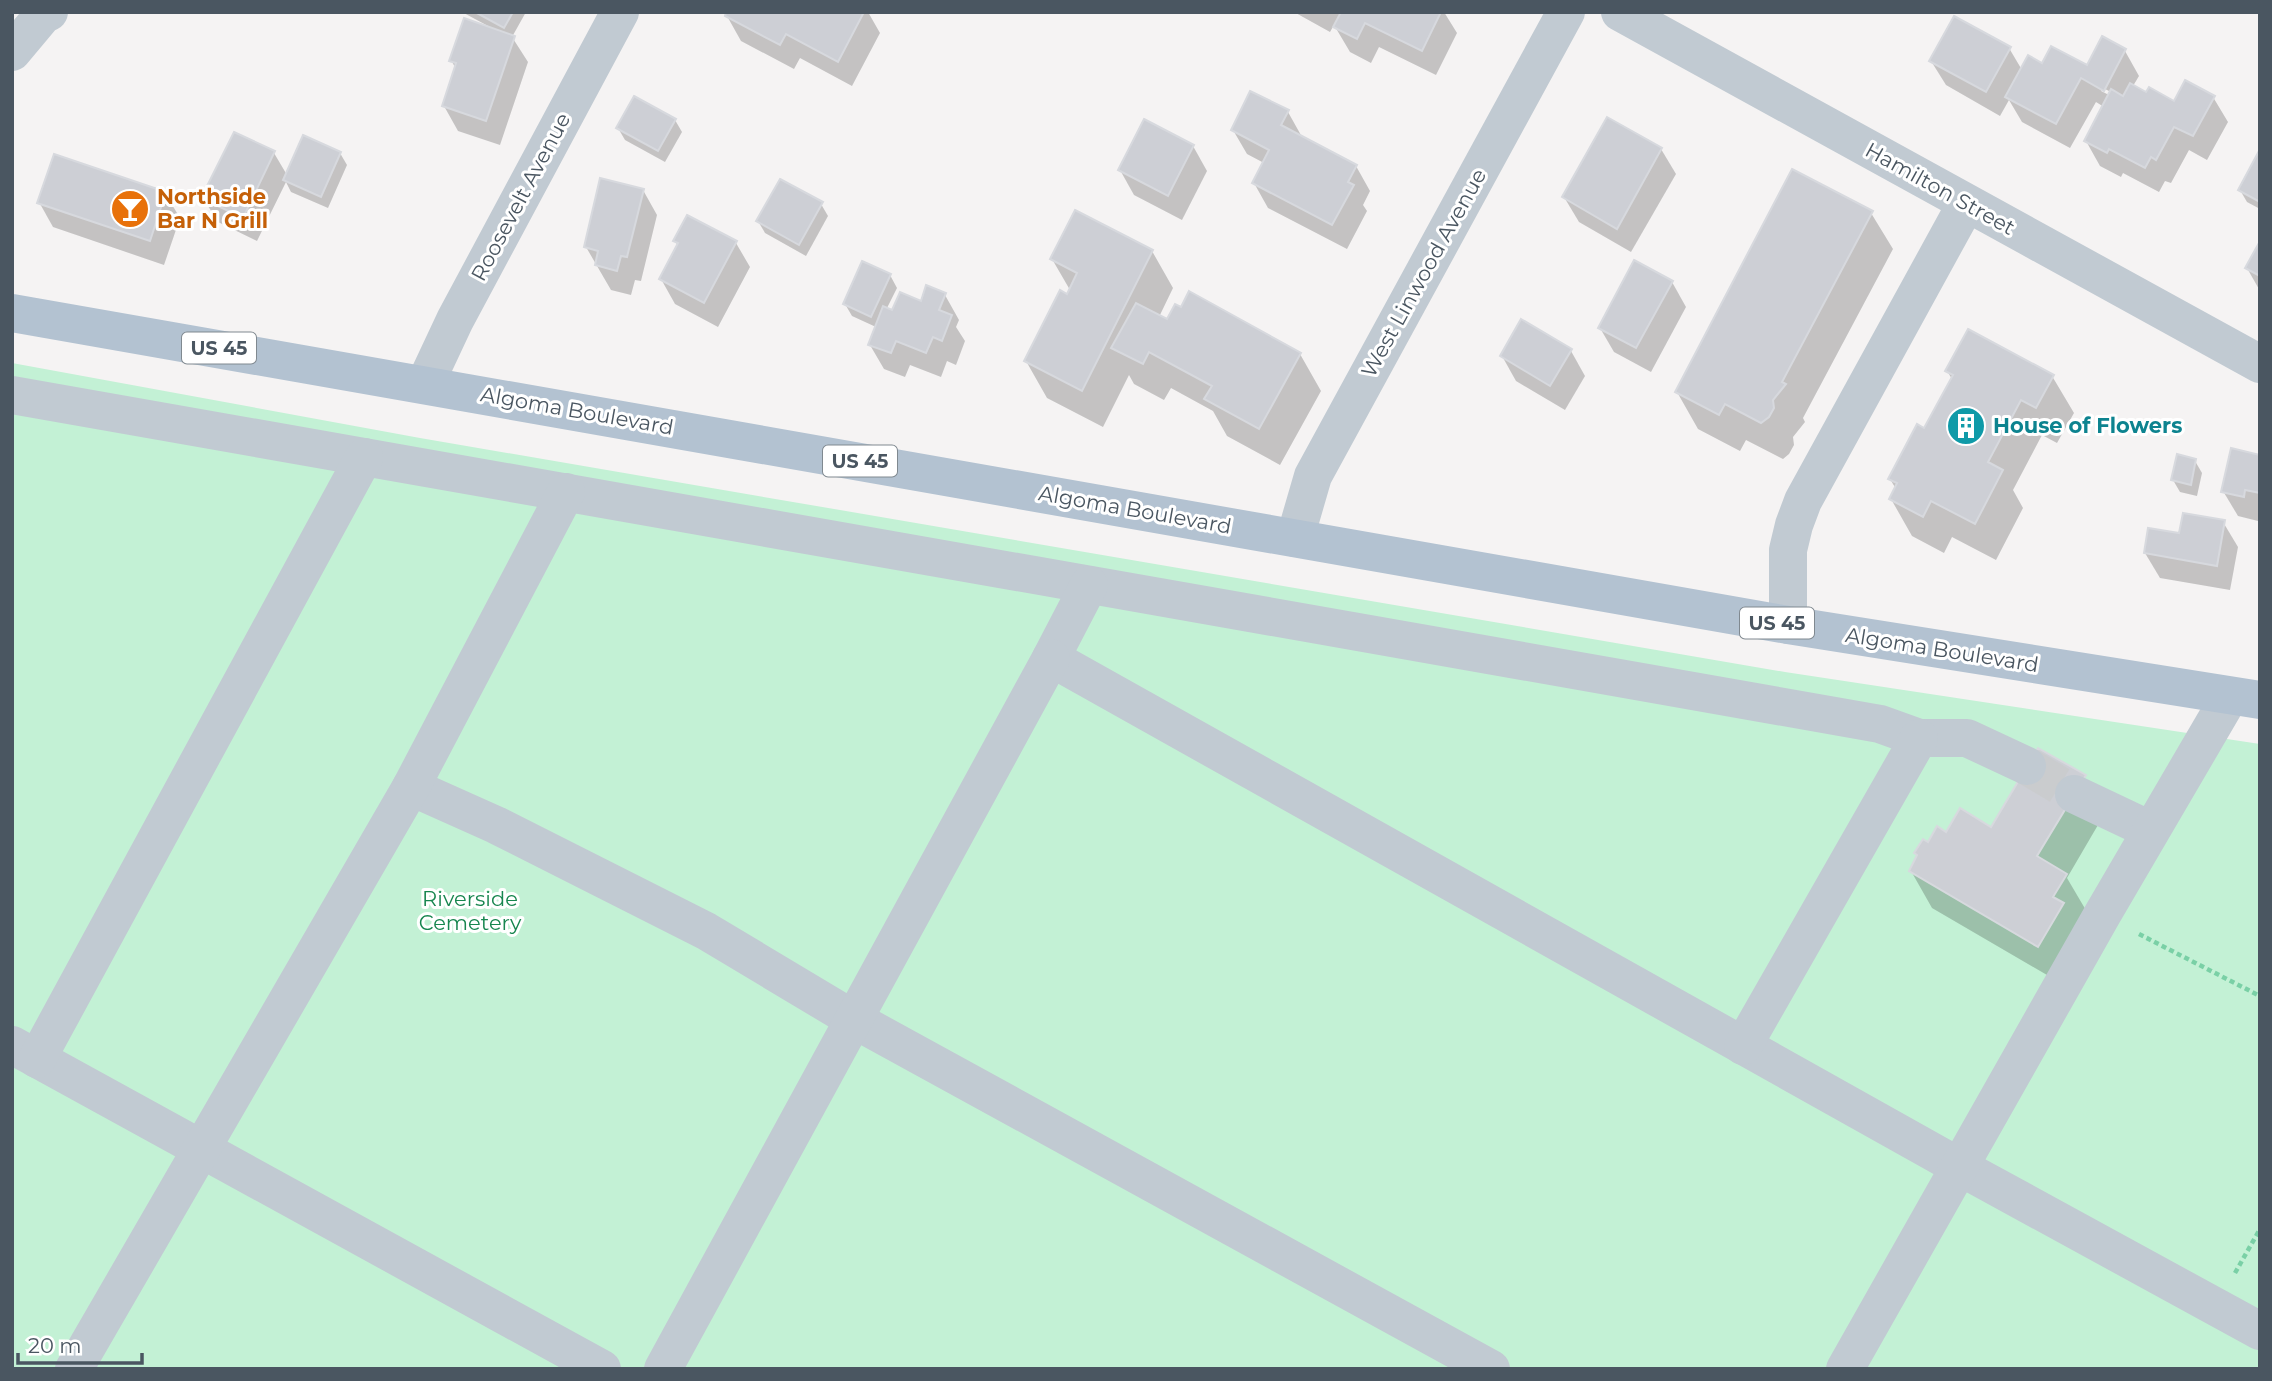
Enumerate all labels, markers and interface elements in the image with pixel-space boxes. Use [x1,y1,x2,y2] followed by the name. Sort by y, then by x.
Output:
[466,108,575,285] street label: Roosevelt Avenue
[1861,137,2019,240] street label: Hamilton Street
[1356,164,1491,381] street label: West Linwood Avenue
[157,184,268,233] place label: Northside Bar N Grill
[109,188,151,230] bar icon: Northside Bar N Grill
[182,332,256,364] road number: US 45
[479,381,675,440] street label: Algoma Boulevard
[1945,405,1987,447] building icon: House of Flowers
[1993,413,2182,438] place label: House of Flowers
[823,446,897,476] road number: US 45
[1037,480,1233,539] street label: Algoma Boulevard
[1740,608,1814,638] road number: US 45
[1844,622,2041,677] street label: Algoma Boulevard
[419,886,522,935] park label: Riverside Cemetery
[18,1322,142,1366] scale bar
[28,1333,82,1358] text: 20 m

